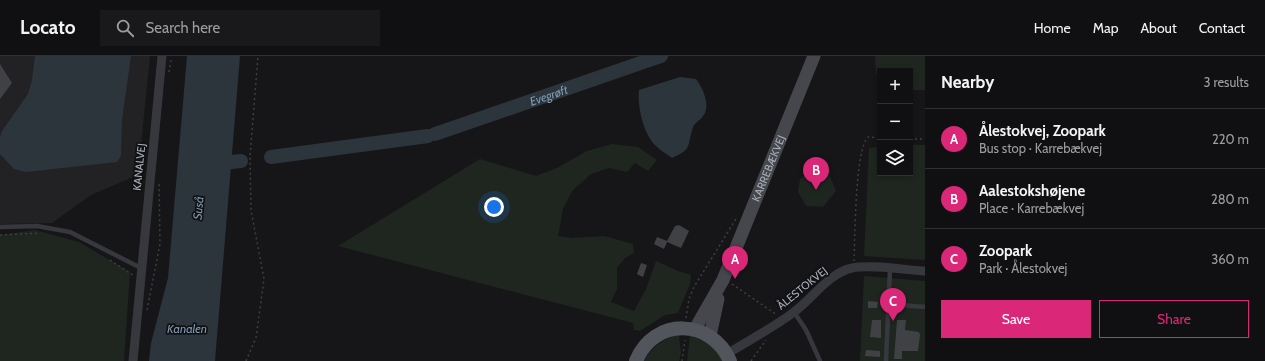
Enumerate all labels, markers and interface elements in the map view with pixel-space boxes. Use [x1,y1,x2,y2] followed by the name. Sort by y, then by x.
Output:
[100,10,380,46] search box
[20,16,76,39] text: Locato
[114,17,136,39] icon: search
[146,19,220,37] text: Search here
[1034,19,1071,37] text: Home
[1093,19,1118,37] text: Map
[1140,19,1177,37] text: About
[1199,19,1245,37] text: Contact
[877,68,913,176] map controls
[877,68,913,104] button: +
[941,72,994,92] text: Nearby
[1203,74,1249,90] text: 3 results
[527,81,570,108] water label: Evegrøft
[877,104,913,140] button: −
[979,122,1106,140] text: Ålestokvej, Zoopark
[950,131,958,147] text: A
[1212,131,1249,147] text: 220 m
[749,133,788,203] street label: KARREBÆKVEJ
[877,140,913,176] button: layers
[979,140,1102,156] text: Bus stop · Karrebækvej
[130,143,148,191] street label: KANALVEJ
[803,157,829,190] pin: B
[979,182,1085,200] text: Aalestokshøjene
[950,191,958,207] text: B
[1211,191,1249,207] text: 280 m
[190,196,206,220] water label: Suså
[484,197,504,217] your location
[979,200,1084,216] text: Place · Karrebækvej
[979,242,1032,260] text: Zoopark
[722,246,748,279] pin: A
[950,251,958,267] text: C
[1211,251,1249,267] text: 360 m
[979,260,1067,276] text: Park · Ålestokvej
[773,263,830,313] street label: ÅLESTOKVEJ
[880,288,906,321] pin: C
[941,300,1091,338] button: Save
[1099,300,1249,338] button: Share
[167,321,207,336] water label: Kanalen

